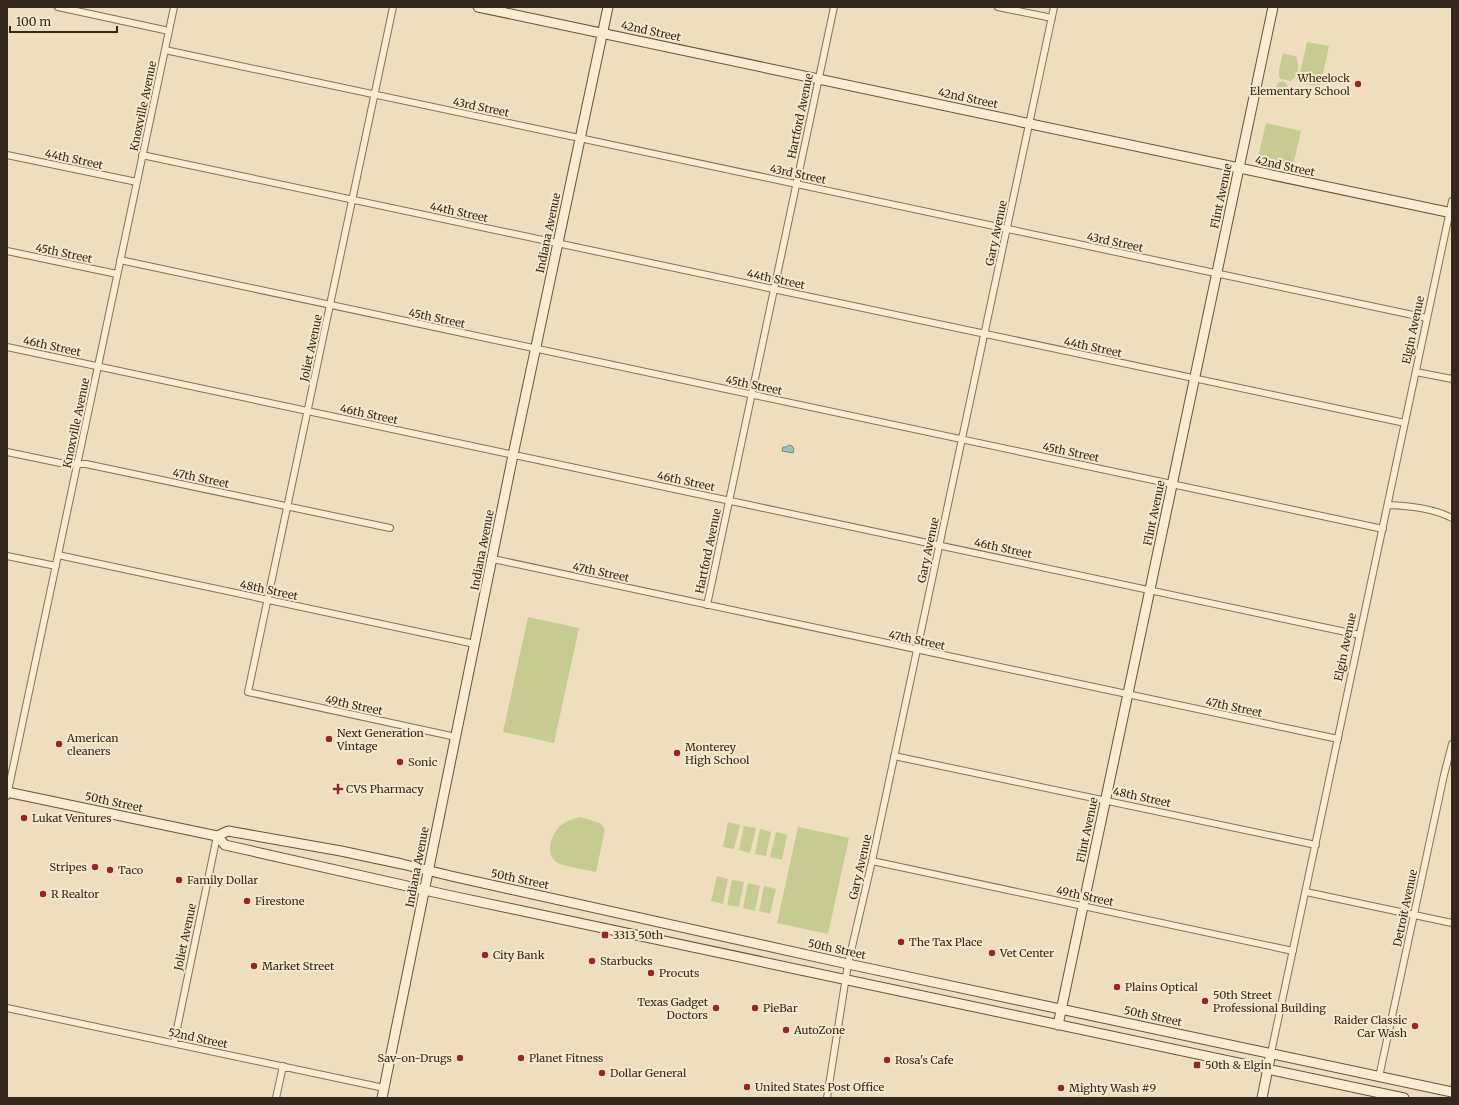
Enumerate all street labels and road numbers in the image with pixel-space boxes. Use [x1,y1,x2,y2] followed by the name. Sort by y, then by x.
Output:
[620,18,683,44] street label: 42nd Street
[127,59,159,152] street label: Knoxville Avenue
[784,72,816,160] street label: Hartford Avenue
[937,85,1000,111] street label: 42nd Street
[452,94,511,120] street label: 43rd Street
[44,146,105,172] street label: 44th Street
[1254,153,1317,179] street label: 42nd Street
[769,161,828,187] street label: 43rd Street
[1207,162,1235,230] street label: Flint Avenue
[533,191,563,274] street label: Indiana Avenue
[429,199,490,225] street label: 44th Street
[982,199,1010,267] street label: Gary Avenue
[1086,229,1145,255] street label: 43rd Street
[34,240,94,266] street label: 45th Street
[746,266,807,292] street label: 44th Street
[1399,294,1427,365] street label: Elgin Avenue
[407,305,467,331] street label: 45th Street
[297,313,325,384] street label: Joliet Avenue
[22,333,83,359] street label: 46th Street
[1063,334,1124,360] street label: 44th Street
[724,372,784,398] street label: 45th Street
[60,376,92,469] street label: Knoxville Avenue
[339,401,400,427] street label: 46th Street
[1041,439,1101,465] street label: 45th Street
[171,465,231,491] street label: 47th Street
[656,468,717,494] street label: 46th Street
[1140,479,1168,547] street label: Flint Avenue
[692,507,724,595] street label: Hartford Avenue
[467,508,497,591] street label: Indiana Avenue
[914,516,942,584] street label: Gary Avenue
[973,535,1034,561] street label: 46th Street
[571,559,631,585] street label: 47th Street
[239,577,300,603] street label: 48th Street
[1331,611,1359,682] street label: Elgin Avenue
[887,627,947,653] street label: 47th Street
[324,692,385,718] street label: 49th Street
[1204,694,1264,720] street label: 47th Street
[1112,784,1173,810] street label: 48th Street
[84,789,145,815] street label: 50th Street
[1073,796,1101,864] street label: Flint Avenue
[402,825,432,908] street label: Indiana Avenue
[846,833,874,901] street label: Gary Avenue
[490,866,551,892] street label: 50th Street
[1390,868,1420,948] street label: Detroit Avenue
[1055,883,1116,909] street label: 49th Street
[171,902,199,973] street label: Joliet Avenue
[807,936,868,962] street label: 50th Street
[1123,1003,1184,1029] street label: 50th Street
[167,1025,230,1051] street label: 52nd Street

